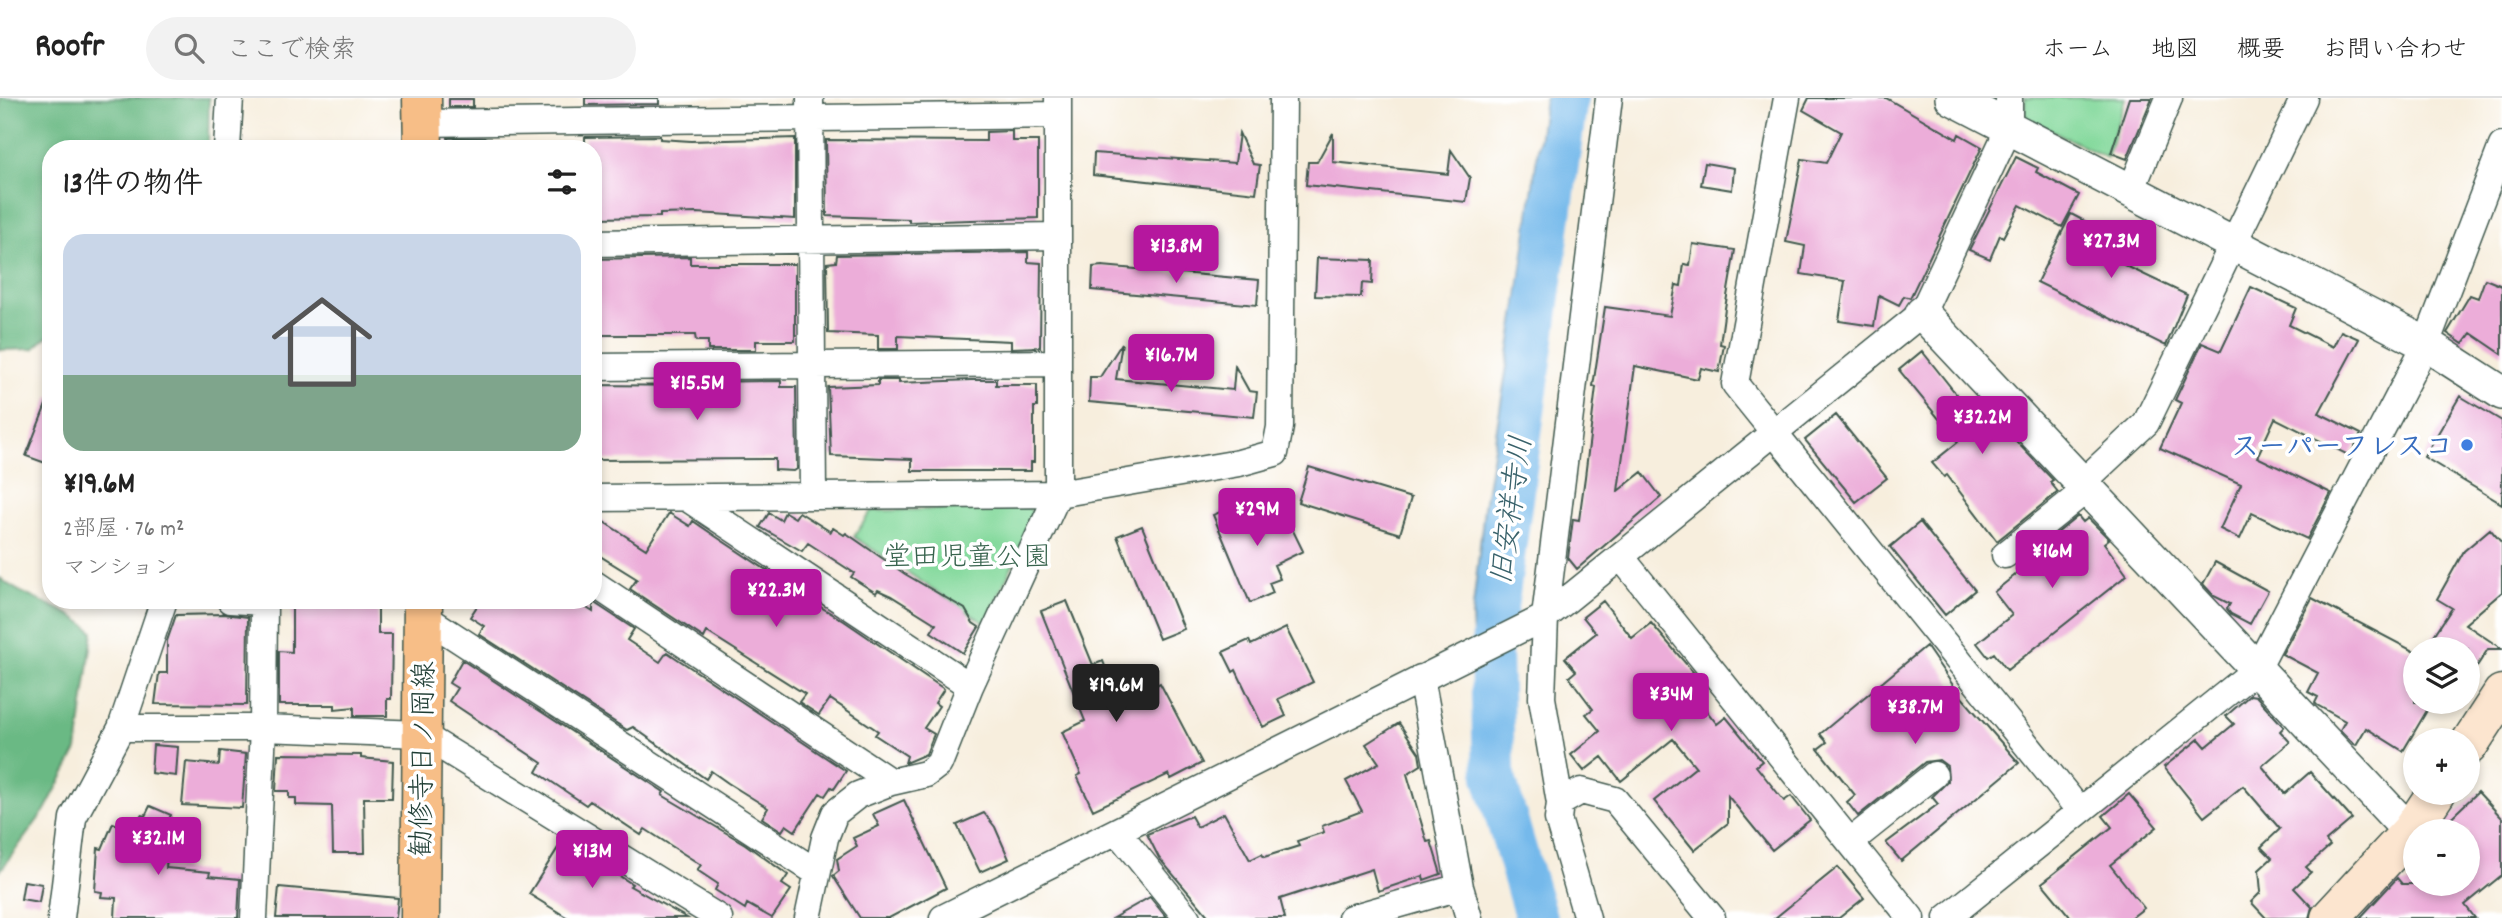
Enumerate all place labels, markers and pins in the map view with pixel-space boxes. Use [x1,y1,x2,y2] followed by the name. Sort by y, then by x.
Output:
[2054,220,2168,280] pin: ¥27.3M
[1119,226,1233,285] pin: ¥13.8M
[1114,334,1228,394] pin: ¥16.7M
[640,362,754,422] pin: ¥15.5M
[1925,396,2039,456] pin: ¥32.2M
[2231,430,2453,470] place label: スーパーフレスコ
[2459,437,2475,453] marker: スーパーフレスコ
[1216,489,1298,548] pin: ¥29M
[2011,531,2093,590] pin: ¥16M
[719,570,833,629] pin: ¥22.3M
[1059,664,1173,724] pin: ¥19.6M
[1630,674,1712,733] pin: ¥34M
[1858,686,1972,746] pin: ¥38.7M
[101,818,215,877] pin: ¥32.1M
[551,830,633,890] pin: ¥13M

